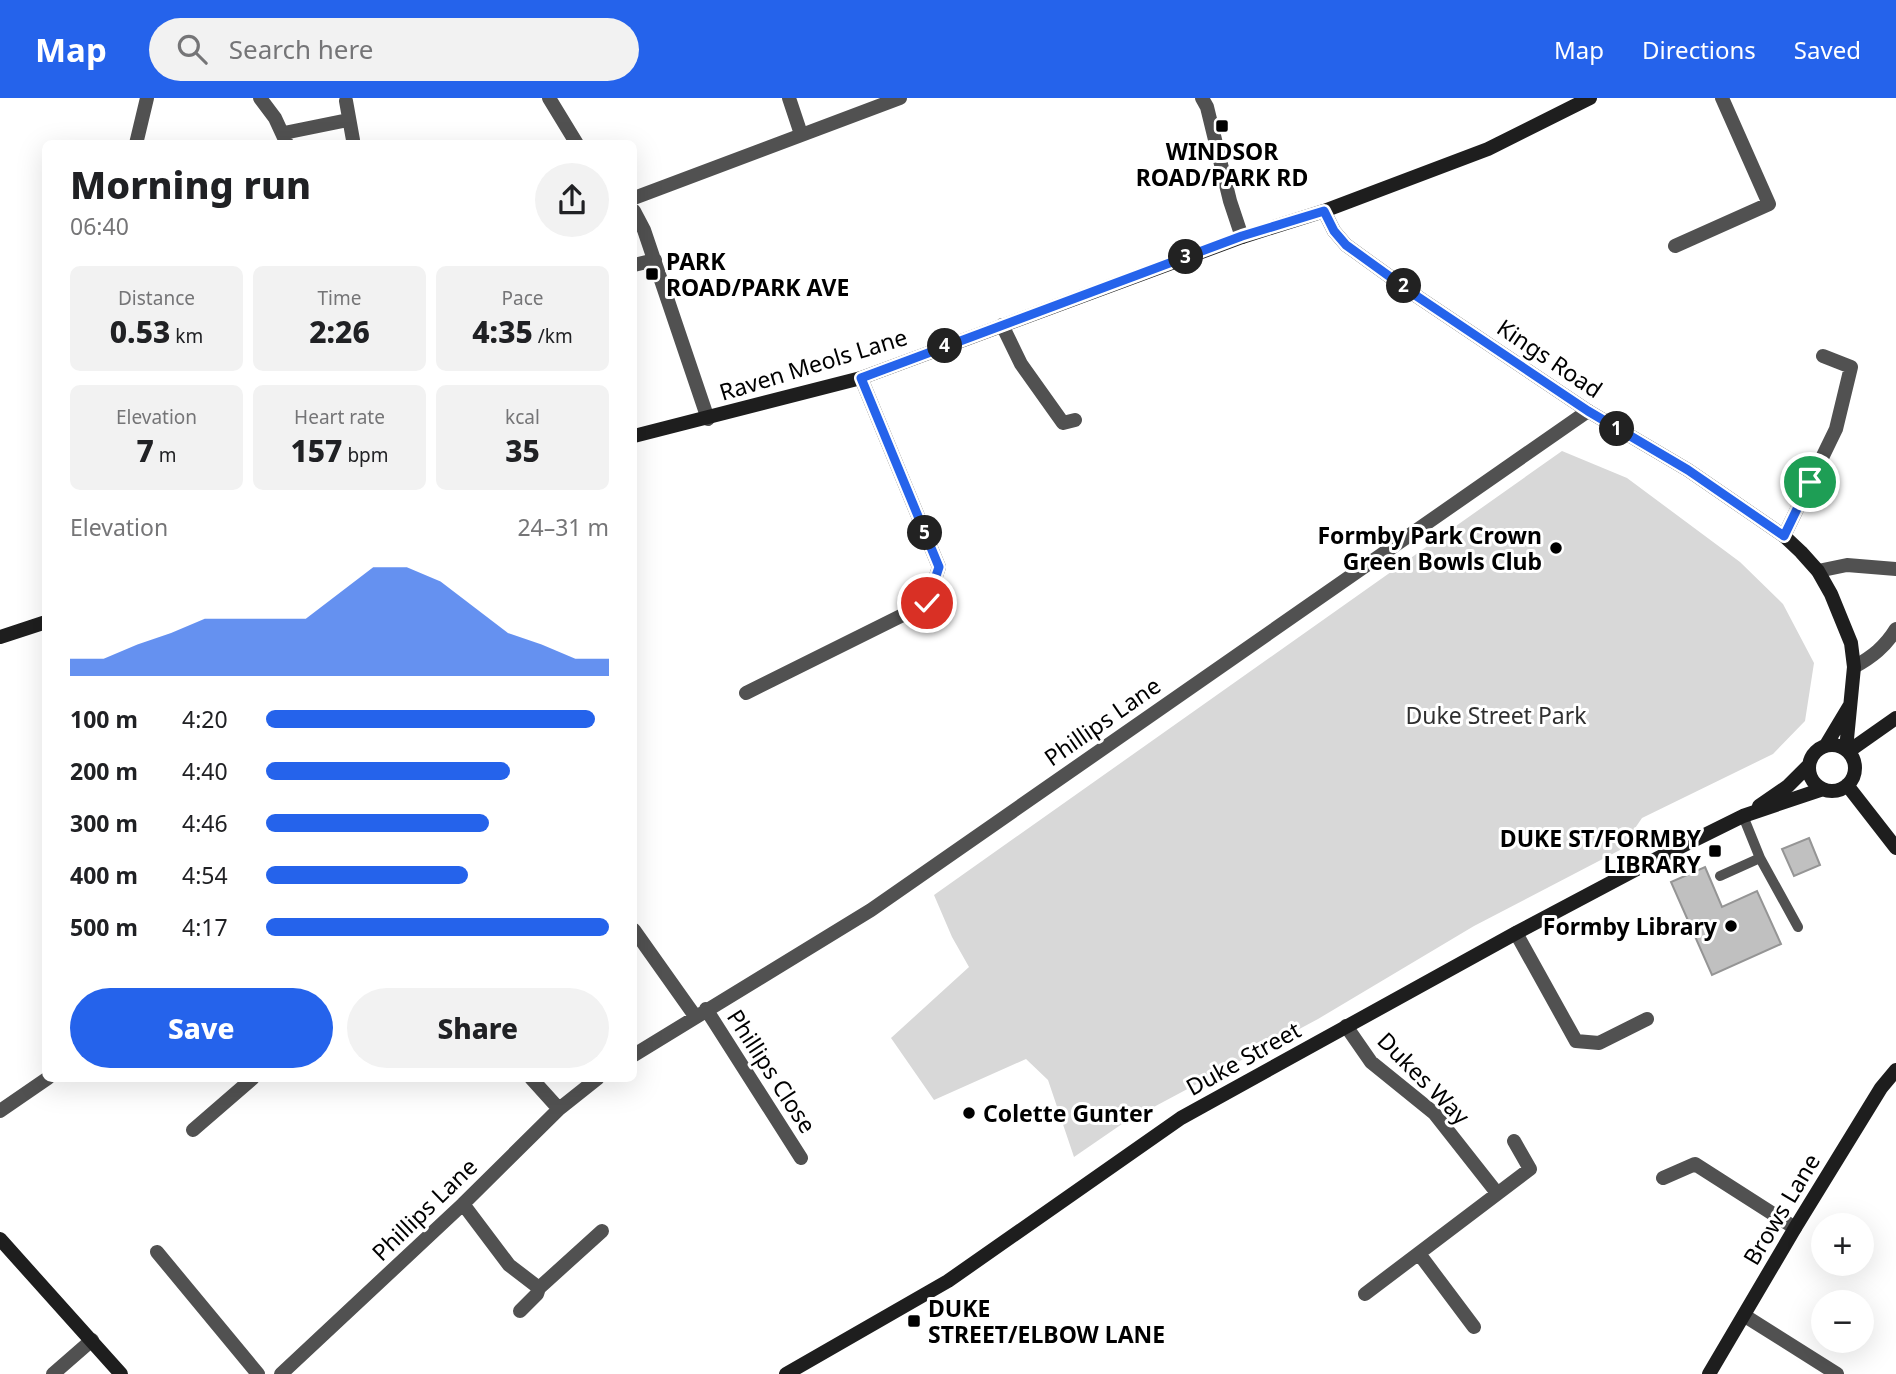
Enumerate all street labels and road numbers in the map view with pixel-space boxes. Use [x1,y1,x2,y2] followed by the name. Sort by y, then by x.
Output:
[1491,311,1609,405] street label: Kings Road
[715,320,911,408] street label: Raven Meols Lane
[1037,669,1167,773] street label: Phillips Lane
[720,1003,824,1139] street label: Phillips Close
[1180,1013,1306,1103] street label: Duke Street
[1371,1025,1478,1132] street label: Dukes Way
[1735,1147,1827,1271] street label: Brows Lane
[364,1151,484,1267] street label: Phillips Lane

